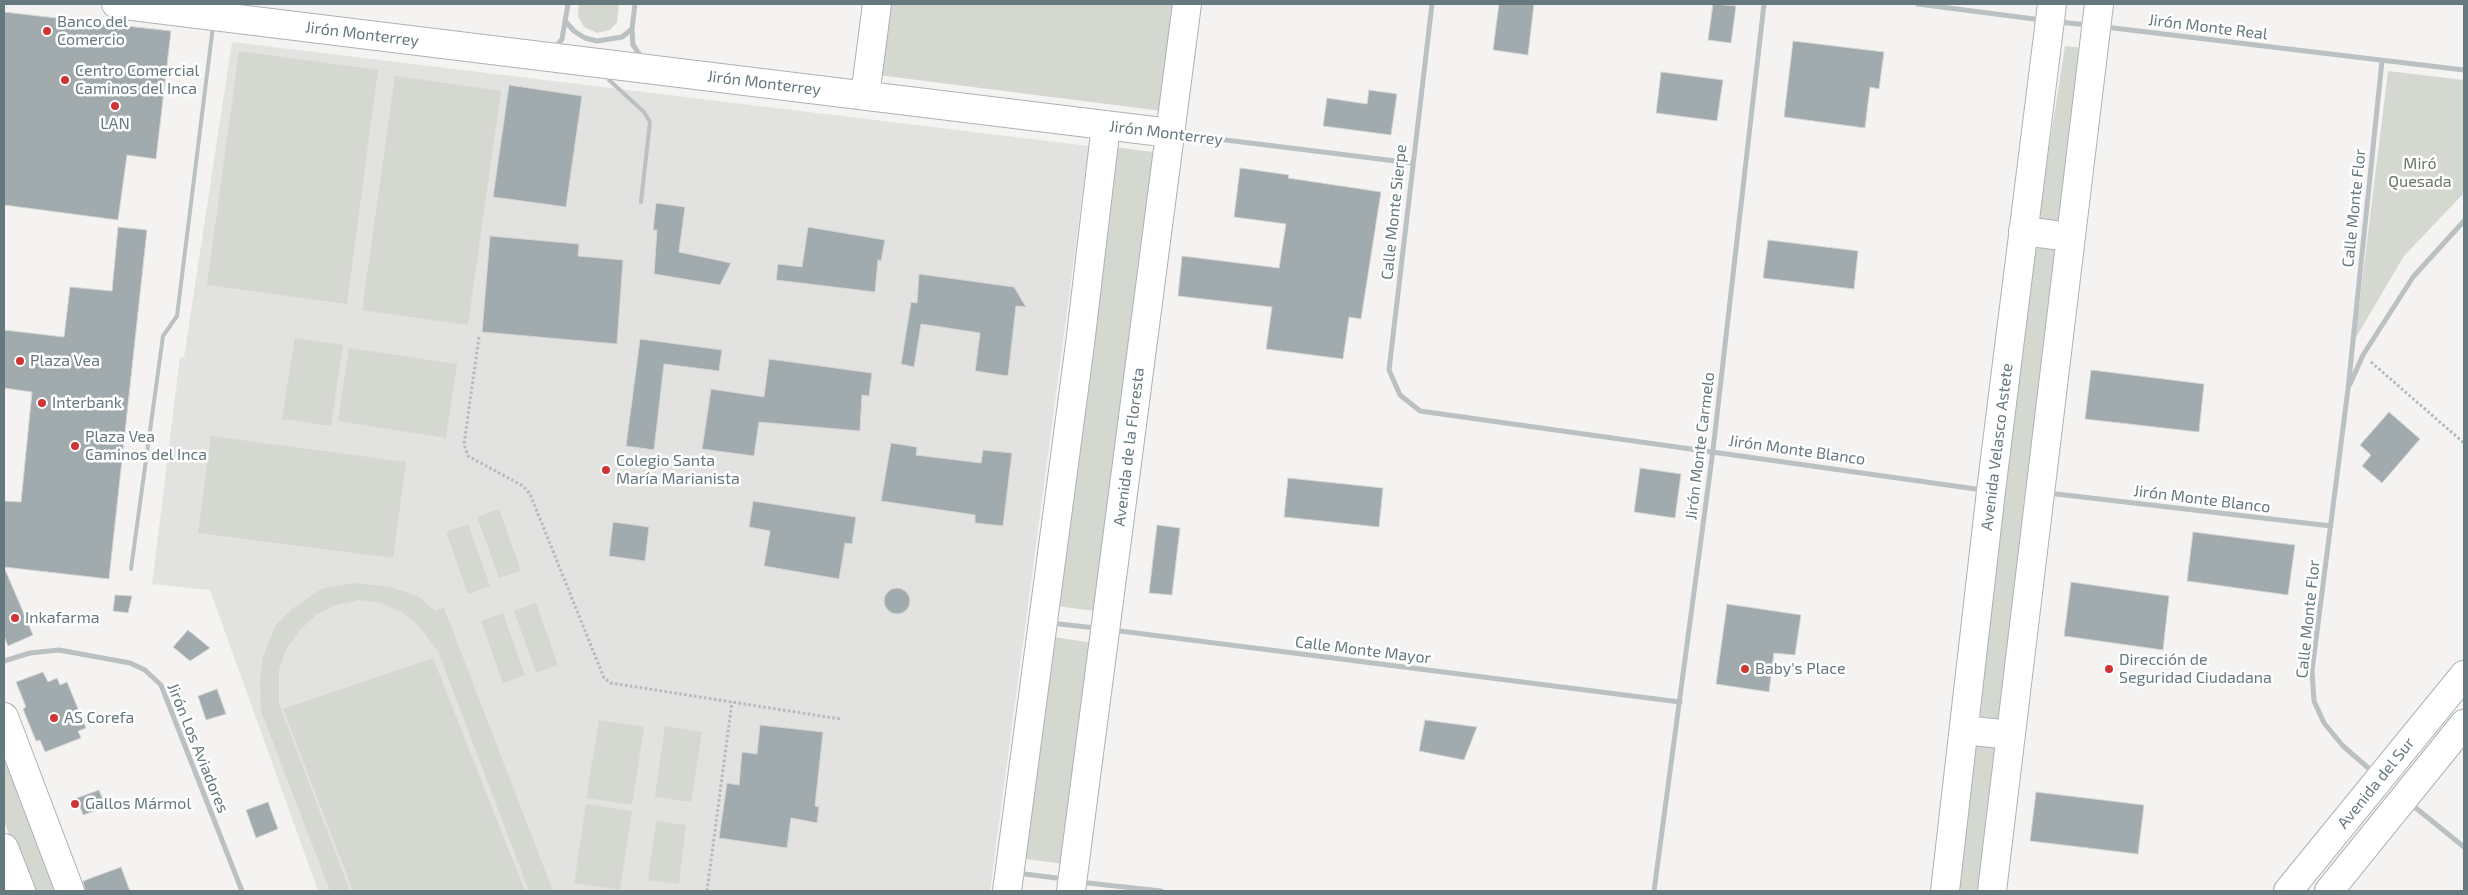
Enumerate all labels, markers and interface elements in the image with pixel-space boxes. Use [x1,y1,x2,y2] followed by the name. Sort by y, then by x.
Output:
[2147,10,2269,44] street label: Jirón Monte Real
[57,12,128,50] place label: Banco del Comercio
[304,18,420,50] street label: Jirón Monterrey
[41,25,53,37] marker: Banco del Comercio
[75,61,199,99] place label: Centro Comercial Caminos del Inca
[706,67,822,99] street label: Jirón Monterrey
[59,74,71,86] marker: Centro Comercial Caminos del Inca
[109,100,121,112] marker: LAN
[100,114,130,134] place label: LAN
[1108,117,1224,149] street label: Jirón Monterrey
[1377,143,1411,281] street label: Calle Monte Sierpe
[2338,148,2370,268] street label: Calle Monte Flor
[2388,154,2452,192] park label: Miró Quesada
[30,351,100,371] place label: Plaza Vea
[14,355,26,367] marker: Plaza Vea
[1977,362,2017,532] street label: Avenida Velasco Astete
[1110,366,1148,528] street label: Avenida de la Floresta
[1681,371,1719,521] street label: Jirón Monte Carmelo
[52,393,122,413] place label: Interbank
[36,397,48,409] marker: Interbank
[85,427,207,465] place label: Plaza Vea Caminos del Inca
[1727,431,1867,469] street label: Jirón Monte Blanco
[69,440,81,452] marker: Plaza Vea Caminos del Inca
[616,451,740,489] place label: Colegio Santa María Marianista
[600,464,612,476] marker: Colegio Santa María Marianista
[2132,481,2272,517] street label: Jirón Monte Blanco
[2292,559,2324,679] street label: Calle Monte Flor
[25,608,99,628] place label: Inkafarma
[9,612,21,624] marker: Inkafarma
[1294,632,1432,668] street label: Calle Monte Mayor
[2119,650,2272,688] place label: Dirección de Seguridad Ciudadana
[1755,659,1846,679] place label: Baby's Place
[1739,663,1751,675] marker: Baby's Place
[2103,663,2115,675] marker: Dirección de Seguridad Ciudadana
[163,680,233,816] street label: Jirón Los Aviadores
[64,708,134,728] place label: AS Corefa
[48,712,60,724] marker: AS Corefa
[2333,733,2419,833] street label: Avenida del Sur
[85,794,191,814] place label: Gallos Mármol
[69,798,81,810] marker: Gallos Mármol

